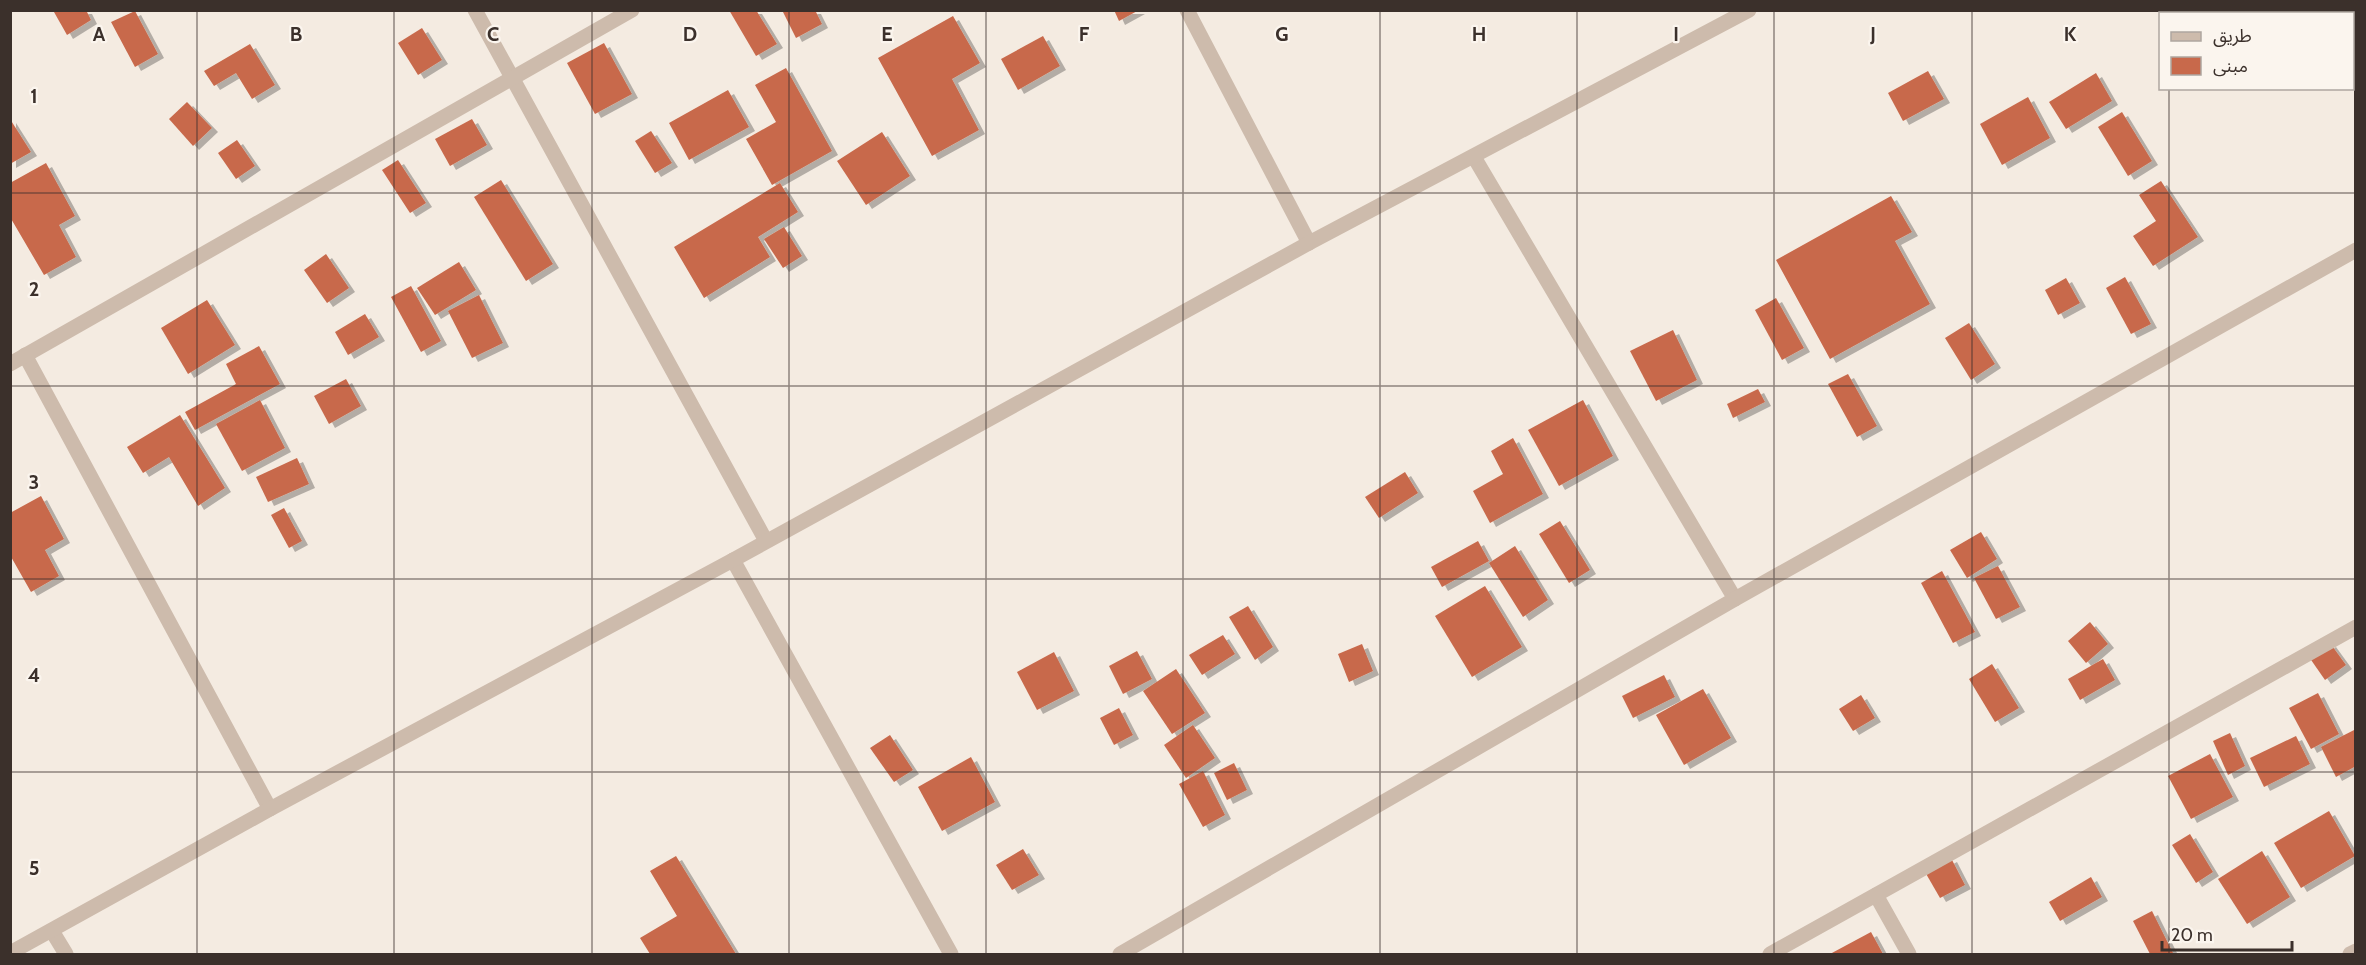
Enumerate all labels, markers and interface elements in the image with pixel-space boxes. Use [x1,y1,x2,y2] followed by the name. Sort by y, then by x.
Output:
[2159,12,2354,90] legend
[93,22,106,46] text: A
[290,22,302,46] text: B
[487,22,499,46] text: C
[683,22,697,46] text: D
[881,22,893,46] text: E
[1079,22,1090,46] text: F
[1275,22,1289,46] text: G
[1472,22,1486,46] text: H
[1673,22,1679,46] text: I
[1869,22,1876,46] text: J
[2064,22,2077,46] text: K
[2213,25,2252,47] text: طريق
[2213,55,2248,77] text: مبنى
[30,84,38,108] text: 1
[29,277,39,301] text: 2
[29,470,39,494] text: 3
[28,663,40,687] text: 4
[29,856,39,880] text: 5
[2162,914,2292,952] scale bar
[2171,924,2213,946] text: 20 m

